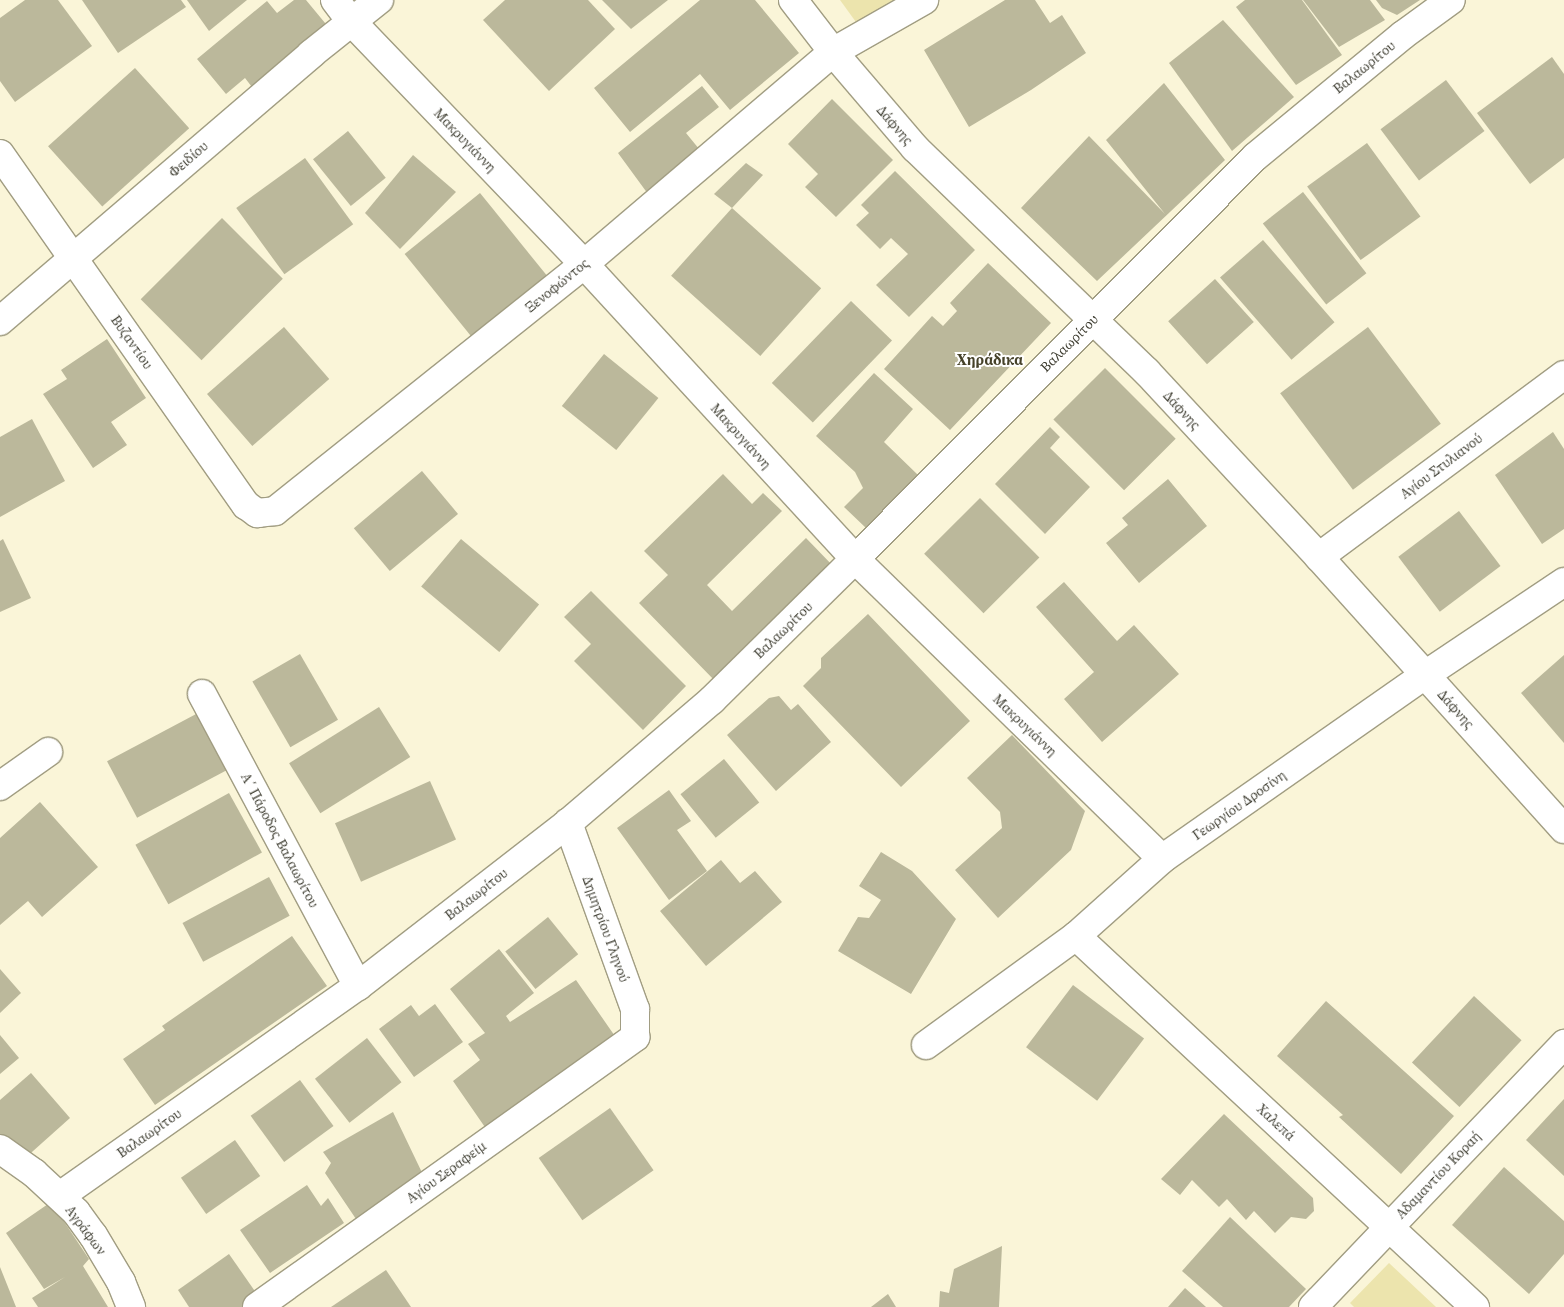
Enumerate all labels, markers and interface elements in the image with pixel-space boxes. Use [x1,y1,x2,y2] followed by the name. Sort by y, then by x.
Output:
[1330,37,1398,97] street label: Βαλαωρίτου
[873,102,917,148] street label: Δάφνης
[430,105,500,175] street label: Μακρυγιάννη
[165,137,211,181] street label: Φειδίου
[522,254,592,316] street label: Ξενοφώντος
[1037,311,1101,375] street label: Βαλαωρίτου
[107,312,157,372] street label: Βυζαντίου
[957,351,1023,369] district label: Χηράδικα
[1160,387,1204,433] street label: Δάφνης
[707,400,775,472] street label: Μακρυγιάννη
[1397,430,1485,502] street label: Αγίου Στυλιανού
[750,598,816,662] street label: Βαλαωρίτου
[1434,686,1478,732] street label: Δάφνης
[990,690,1060,760] street label: Μακρυγιάννη
[1189,766,1289,844] street label: Γεωργίου Δροσίνη
[237,770,323,910] street label: Α΄ Πάροδος Βαλαωρίτου
[441,864,511,924] street label: Βαλαωρίτου
[579,874,633,984] street label: Δημητρίου Γληνού
[1253,1100,1299,1144] street label: Χαλεπά
[114,1105,184,1161] street label: Βαλαωρίτου
[1392,1128,1484,1222] street label: Αδαμαντίου Κοραή
[403,1137,489,1207] street label: Αγίου Σεραφείμ
[62,1202,110,1258] street label: Αγράφων

